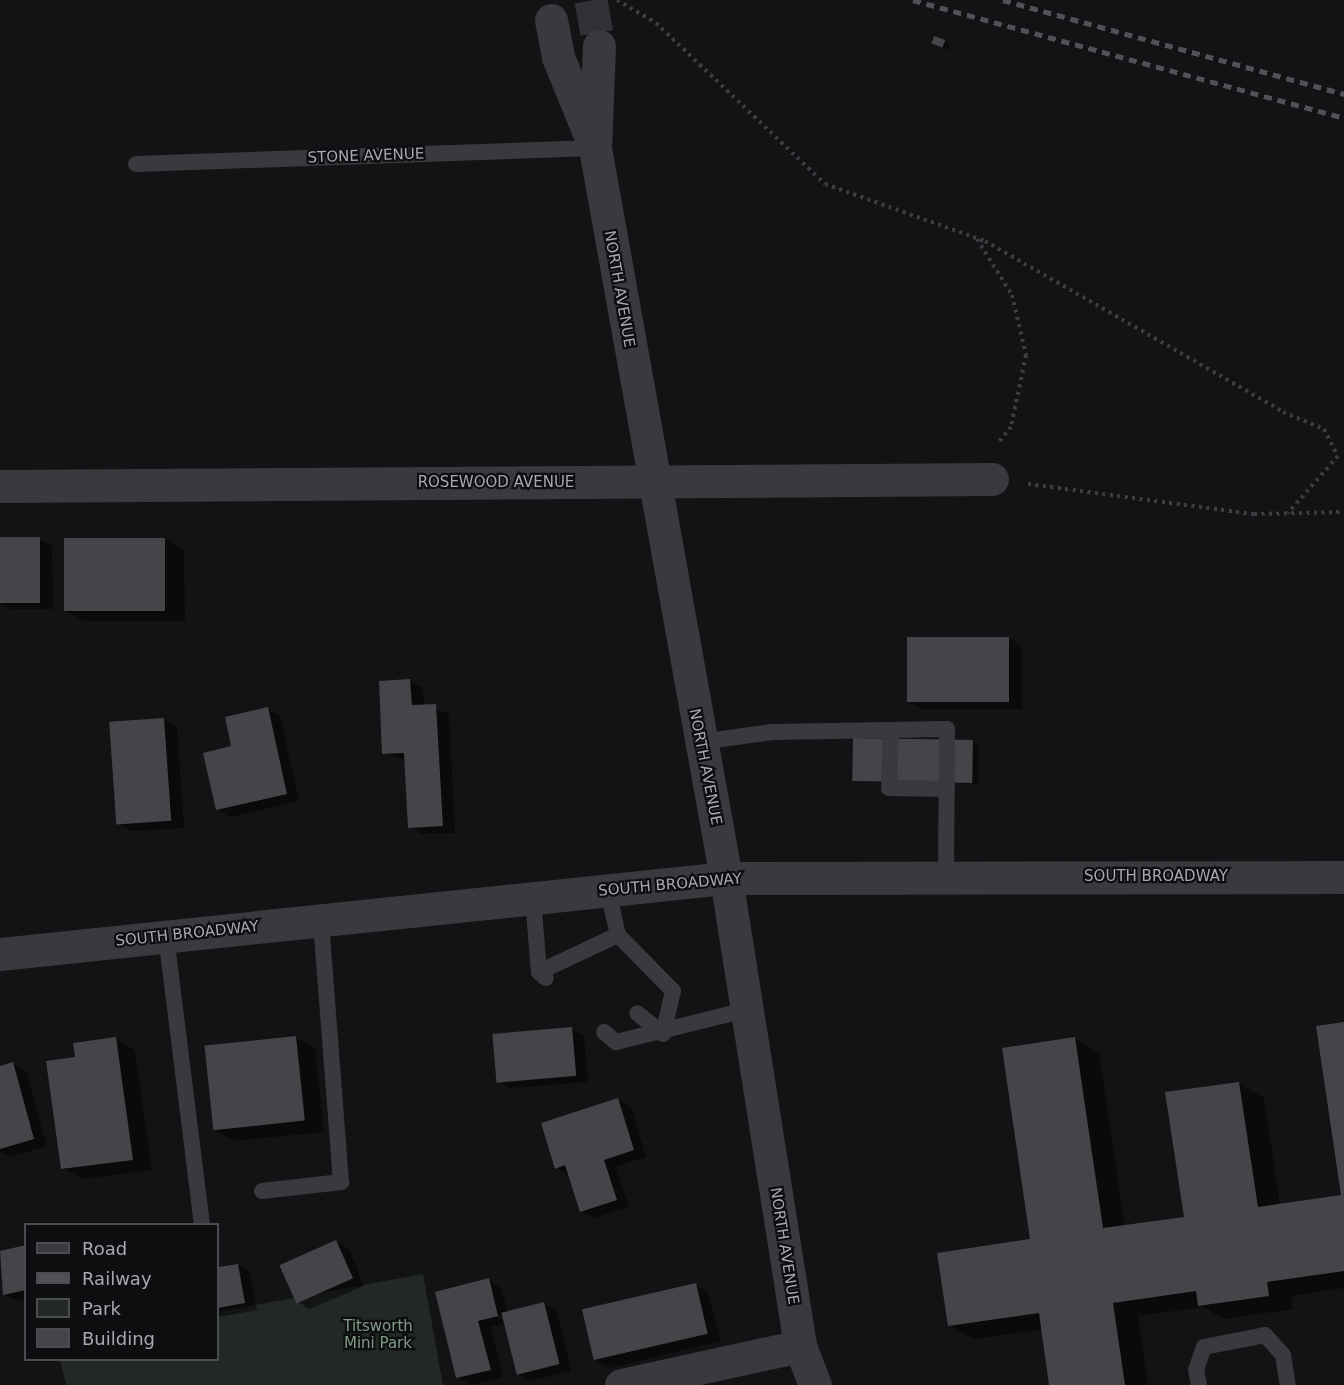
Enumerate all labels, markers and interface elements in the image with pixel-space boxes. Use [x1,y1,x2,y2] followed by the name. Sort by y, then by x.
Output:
[307,145,425,167] street label: STONE AVENUE
[600,229,638,349] street label: NORTH AVENUE
[418,474,574,492] street label: ROSEWOOD AVENUE
[685,707,725,827] street label: NORTH AVENUE
[1084,868,1228,886] street label: SOUTH BROADWAY
[598,870,742,900] street label: SOUTH BROADWAY
[115,918,259,950] street label: SOUTH BROADWAY
[766,1186,802,1306] street label: NORTH AVENUE
[24,1223,219,1361] legend
[82,1238,127,1259] text: Road
[82,1268,152,1289] text: Railway
[82,1298,121,1319] text: Park
[343,1317,413,1352] park label: Titsworth Mini Park
[82,1328,155,1349] text: Building

